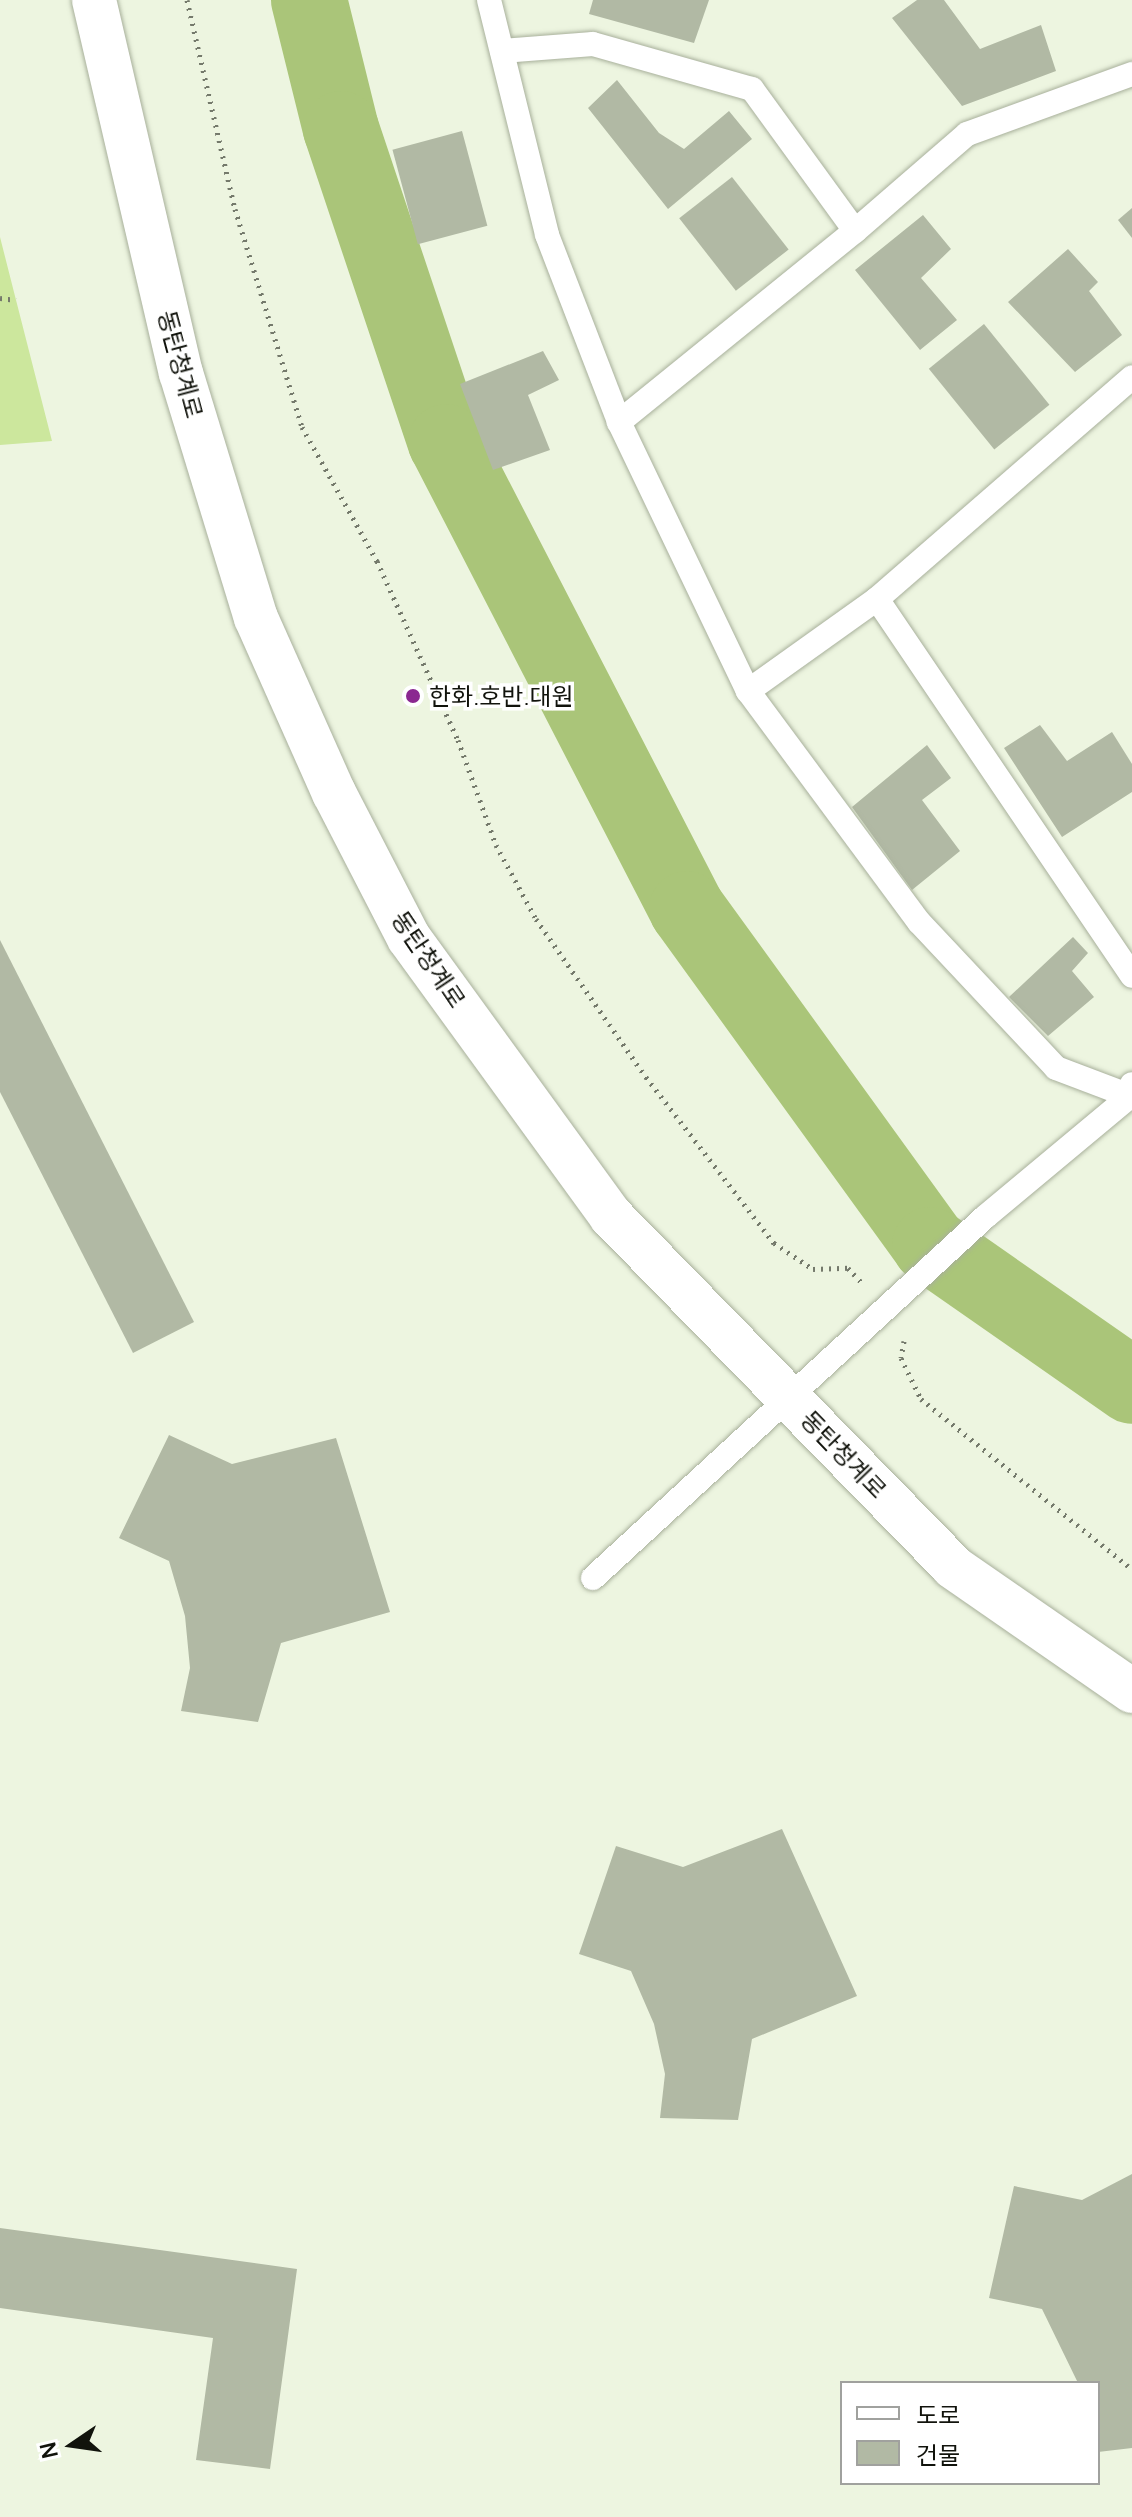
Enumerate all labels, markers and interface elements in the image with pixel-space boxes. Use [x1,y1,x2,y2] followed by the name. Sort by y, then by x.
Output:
[153,307,209,421] street label: 동탄청계로
[429,682,574,710] place label: 한화.호반.대원
[404,687,422,705] marker: 한화.호반.대원
[386,905,472,1013] street label: 동탄청계로
[795,1404,893,1504] street label: 동탄청계로
[840,2381,1100,2485] legend
[916,2398,960,2431] text: 도로
[32,2405,112,2485] north arrow
[916,2438,960,2471] text: 건물
[32,2439,65,2461] text: N

